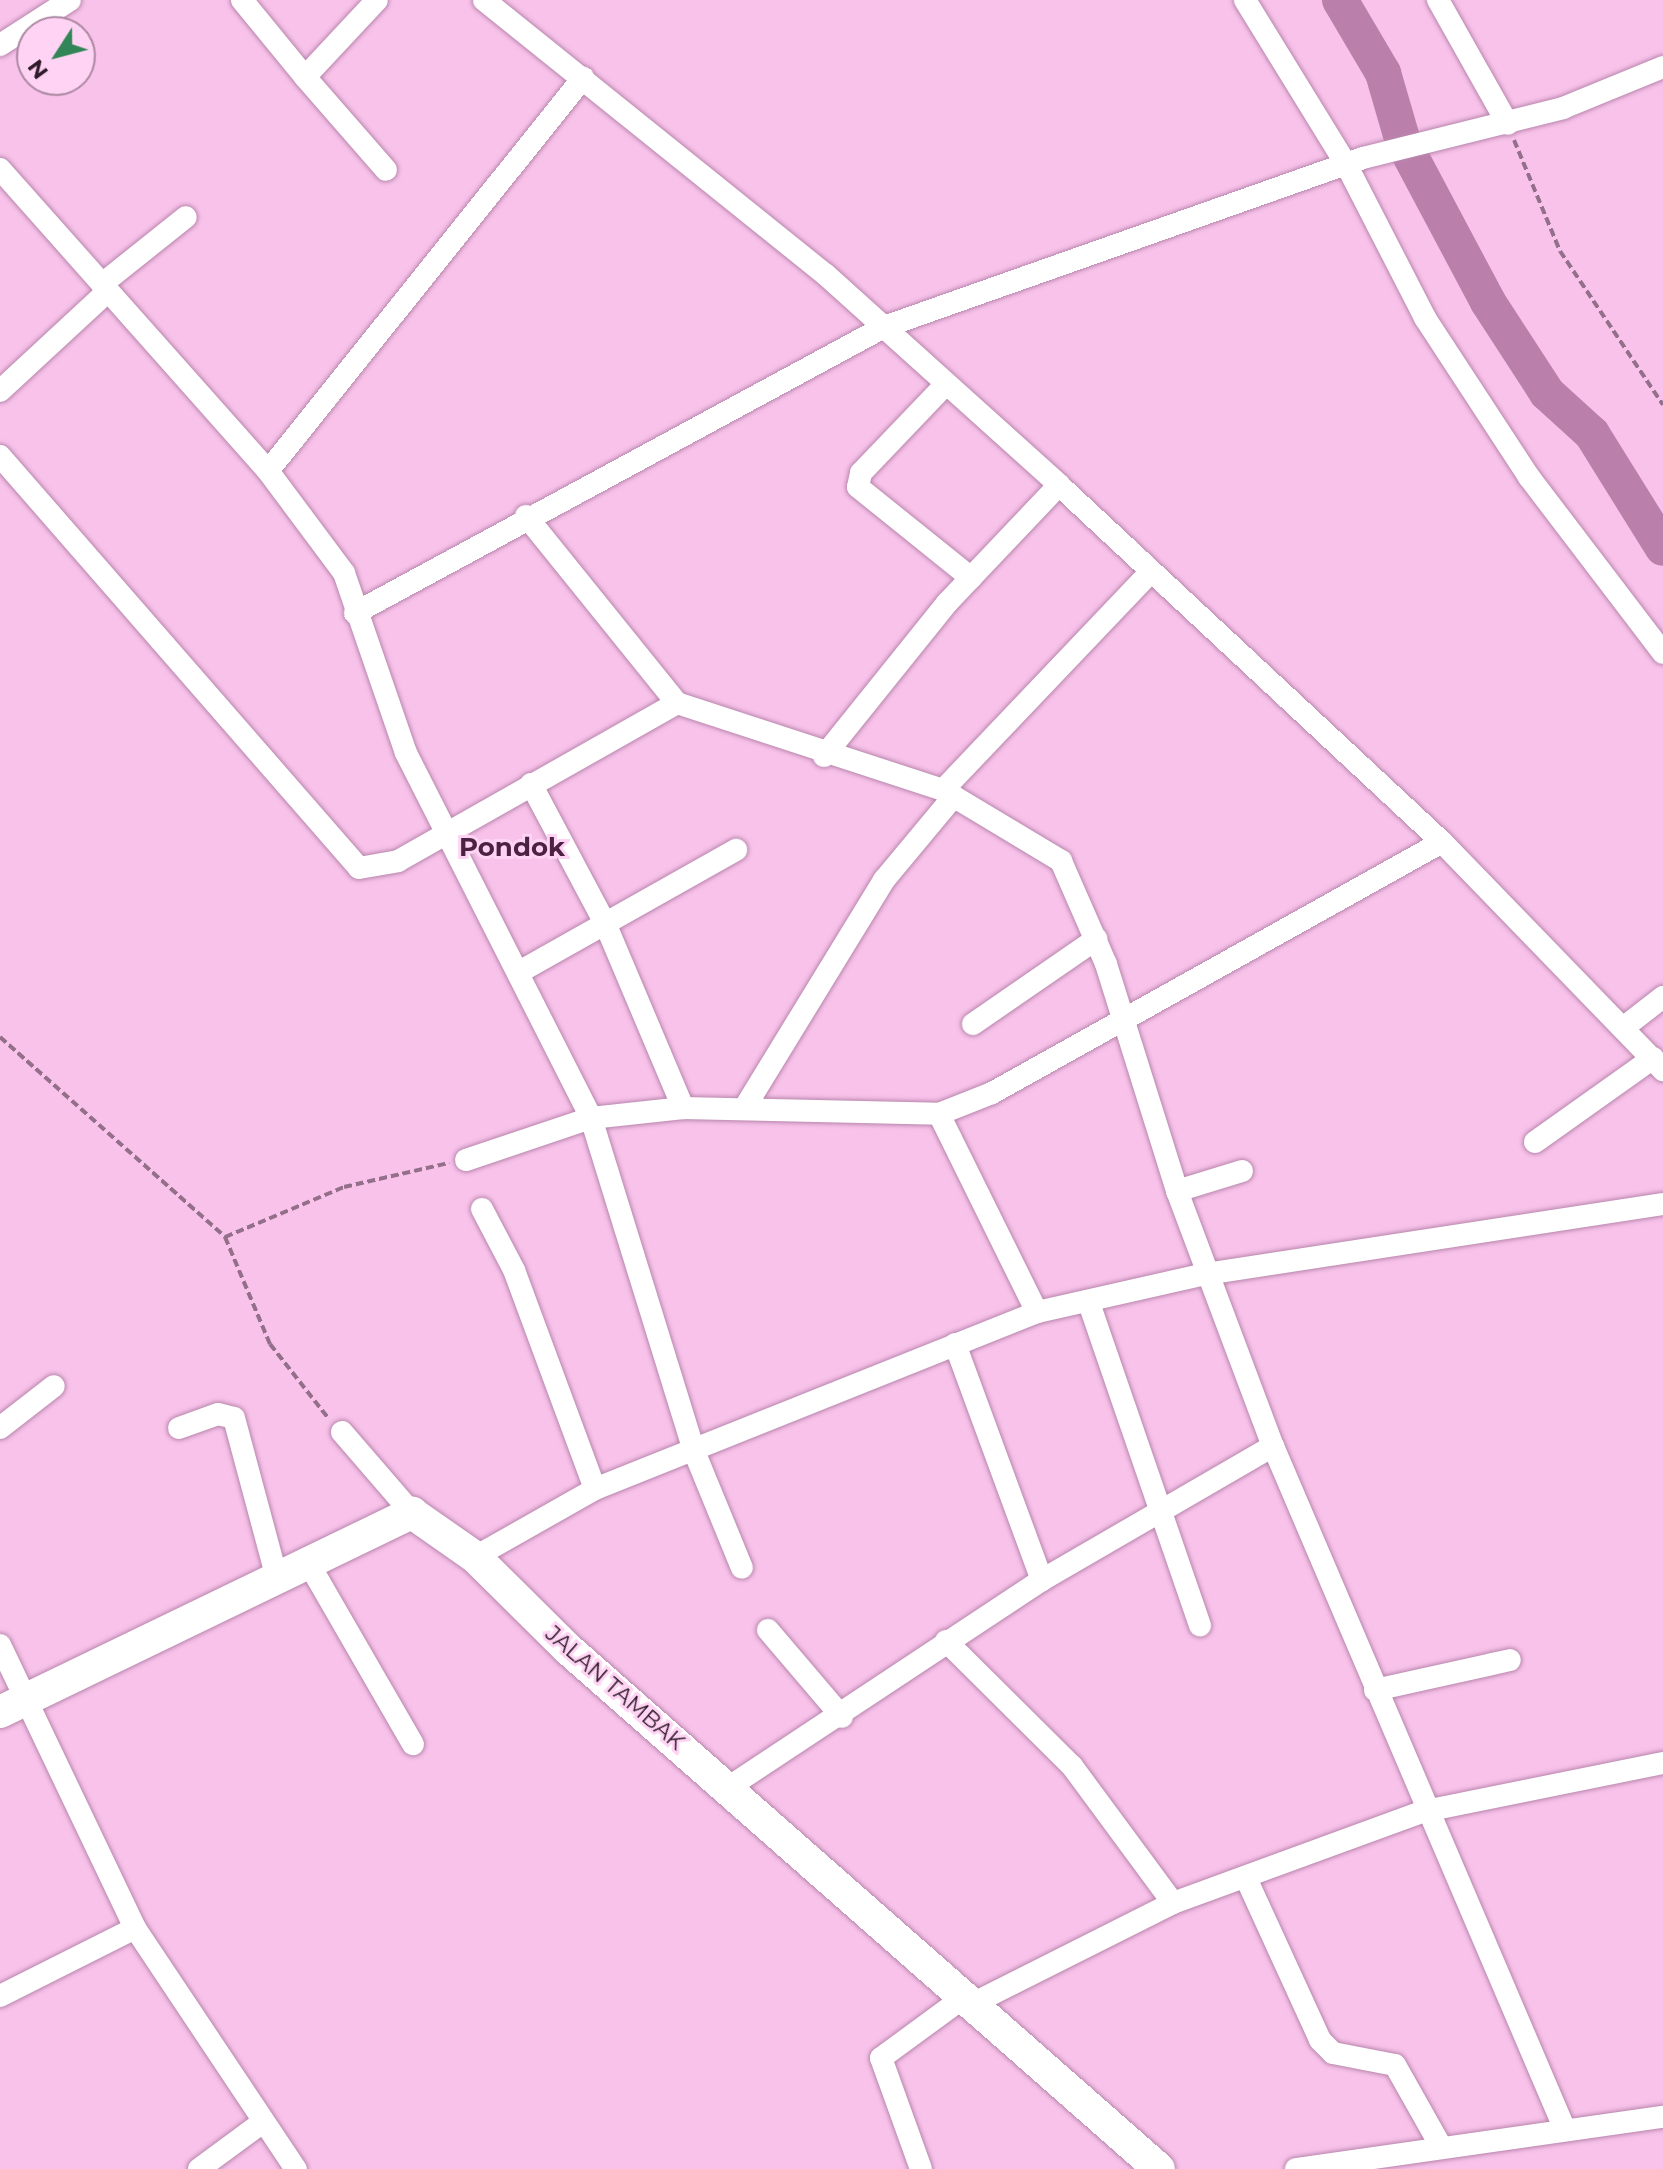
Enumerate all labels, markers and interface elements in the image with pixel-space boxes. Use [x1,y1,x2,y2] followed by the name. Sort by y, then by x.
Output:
[16,16,96,96] north arrow
[22,54,54,84] text: N
[459,832,565,864] district label: Pondok
[540,1621,690,1755] street label: JALAN TAMBAK

